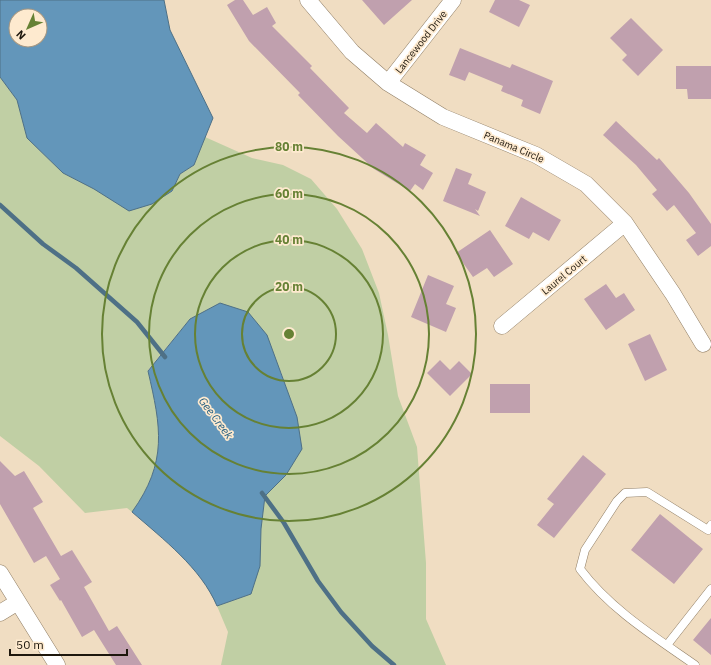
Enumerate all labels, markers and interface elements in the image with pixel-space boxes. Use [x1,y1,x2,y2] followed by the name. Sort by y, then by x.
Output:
[392,7,450,76] street label: Lancewood Drive
[8,8,48,48] north arrow
[13,27,29,43] text: N
[482,128,547,166] street label: Panama Circle
[275,139,303,154] text: 80 m
[275,186,303,201] text: 60 m
[275,232,303,247] text: 40 m
[539,252,590,298] street label: Laurel Court
[275,279,303,294] text: 20 m
[282,327,296,341] centre of rings
[196,394,236,442] water label: Gee Creek
[10,631,127,657] scale bar
[16,637,44,652] text: 50 m

